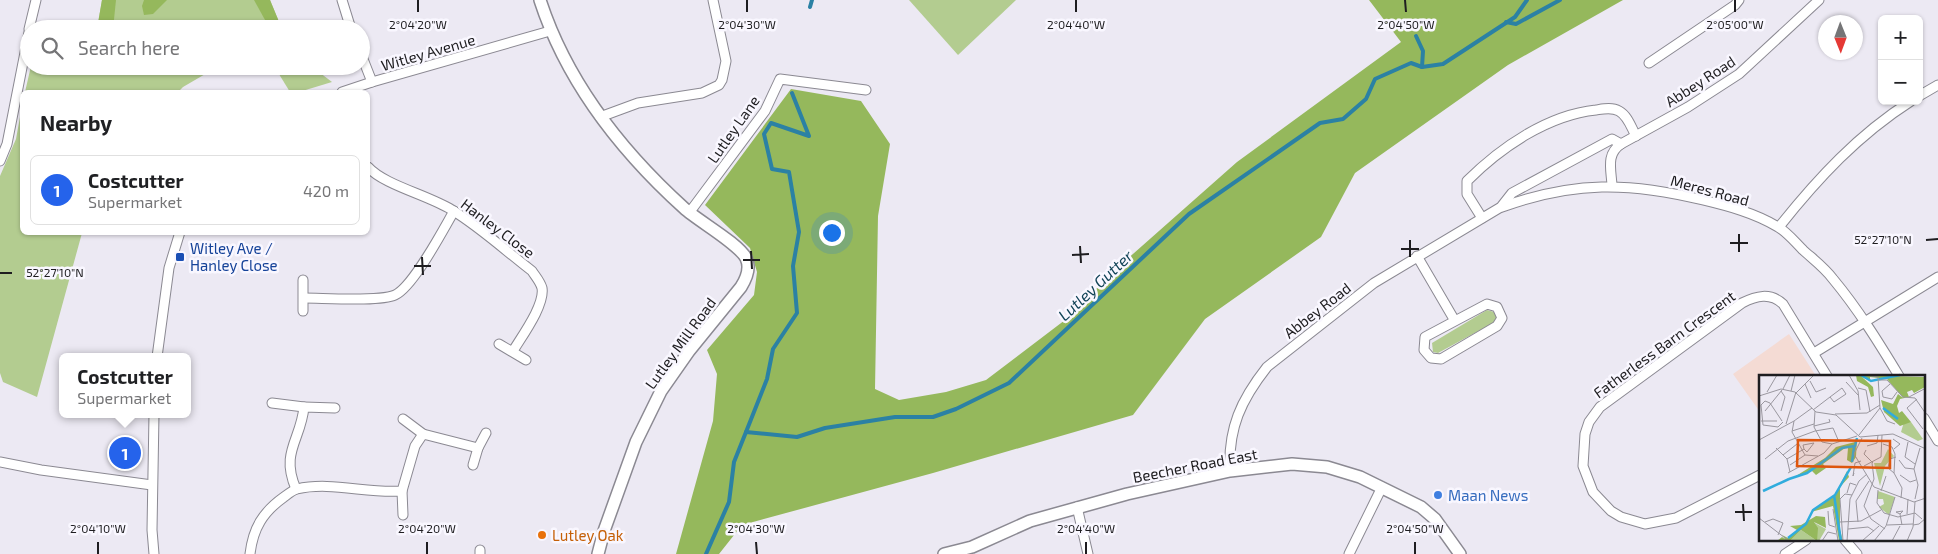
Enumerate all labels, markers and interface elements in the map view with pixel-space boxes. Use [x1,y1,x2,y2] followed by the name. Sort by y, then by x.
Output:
[1818,15,1863,60] north arrow
[1878,15,1923,105] map controls
[1878,15,1923,60] button: +
[389,17,447,31] text: 2°04'20"W
[718,17,776,31] text: 2°04'30"W
[1047,17,1105,31] text: 2°04'40"W
[1377,17,1435,31] text: 2°04'50"W
[1706,17,1764,31] text: 2°05'00"W
[20,20,370,75] search box
[379,30,477,74] street label: Witley Avenue
[38,34,66,62] icon: search
[78,36,180,59] text: Search here
[1662,52,1738,110] street label: Abbey Road
[1878,60,1923,105] button: −
[703,92,763,166] street label: Lutley Lane
[40,110,112,135] text: Nearby
[88,169,184,192] text: Costcutter
[1669,171,1751,209] street label: Meres Road
[54,181,60,200] text: 1
[303,181,349,200] text: 420 m
[88,192,182,211] text: Supermarket
[458,194,538,262] street label: Hanley Close
[819,220,845,246] your location
[1854,232,1912,246] text: 52°27'10"N
[190,239,278,274] place label: Witley Ave / Hanley Close
[1054,245,1137,325] water label: Lutley Gutter
[174,251,186,263] marker: Witley Ave / Hanley Close
[26,265,84,279] text: 52°27'10"N
[1280,278,1354,342] street label: Abbey Road
[1590,286,1739,402] street label: Fatherless Barn Crescent
[641,294,719,392] street label: Lutley Mill Road
[59,353,191,418] popup
[77,365,173,388] text: Costcutter
[1759,375,1926,542] inset map
[77,388,171,407] text: Supermarket
[109,434,141,472] pin: 1
[1131,444,1259,486] street label: Beecher Road East
[1448,486,1528,504] place label: Maan News
[1432,489,1444,501] marker: Maan News
[70,521,126,535] text: 2°04'10"W
[398,521,456,535] text: 2°04'20"W
[727,521,785,535] text: 2°04'30"W
[1057,521,1115,535] text: 2°04'40"W
[1386,521,1444,535] text: 2°04'50"W
[552,526,624,544] place label: Lutley Oak
[536,529,548,541] marker: Lutley Oak

